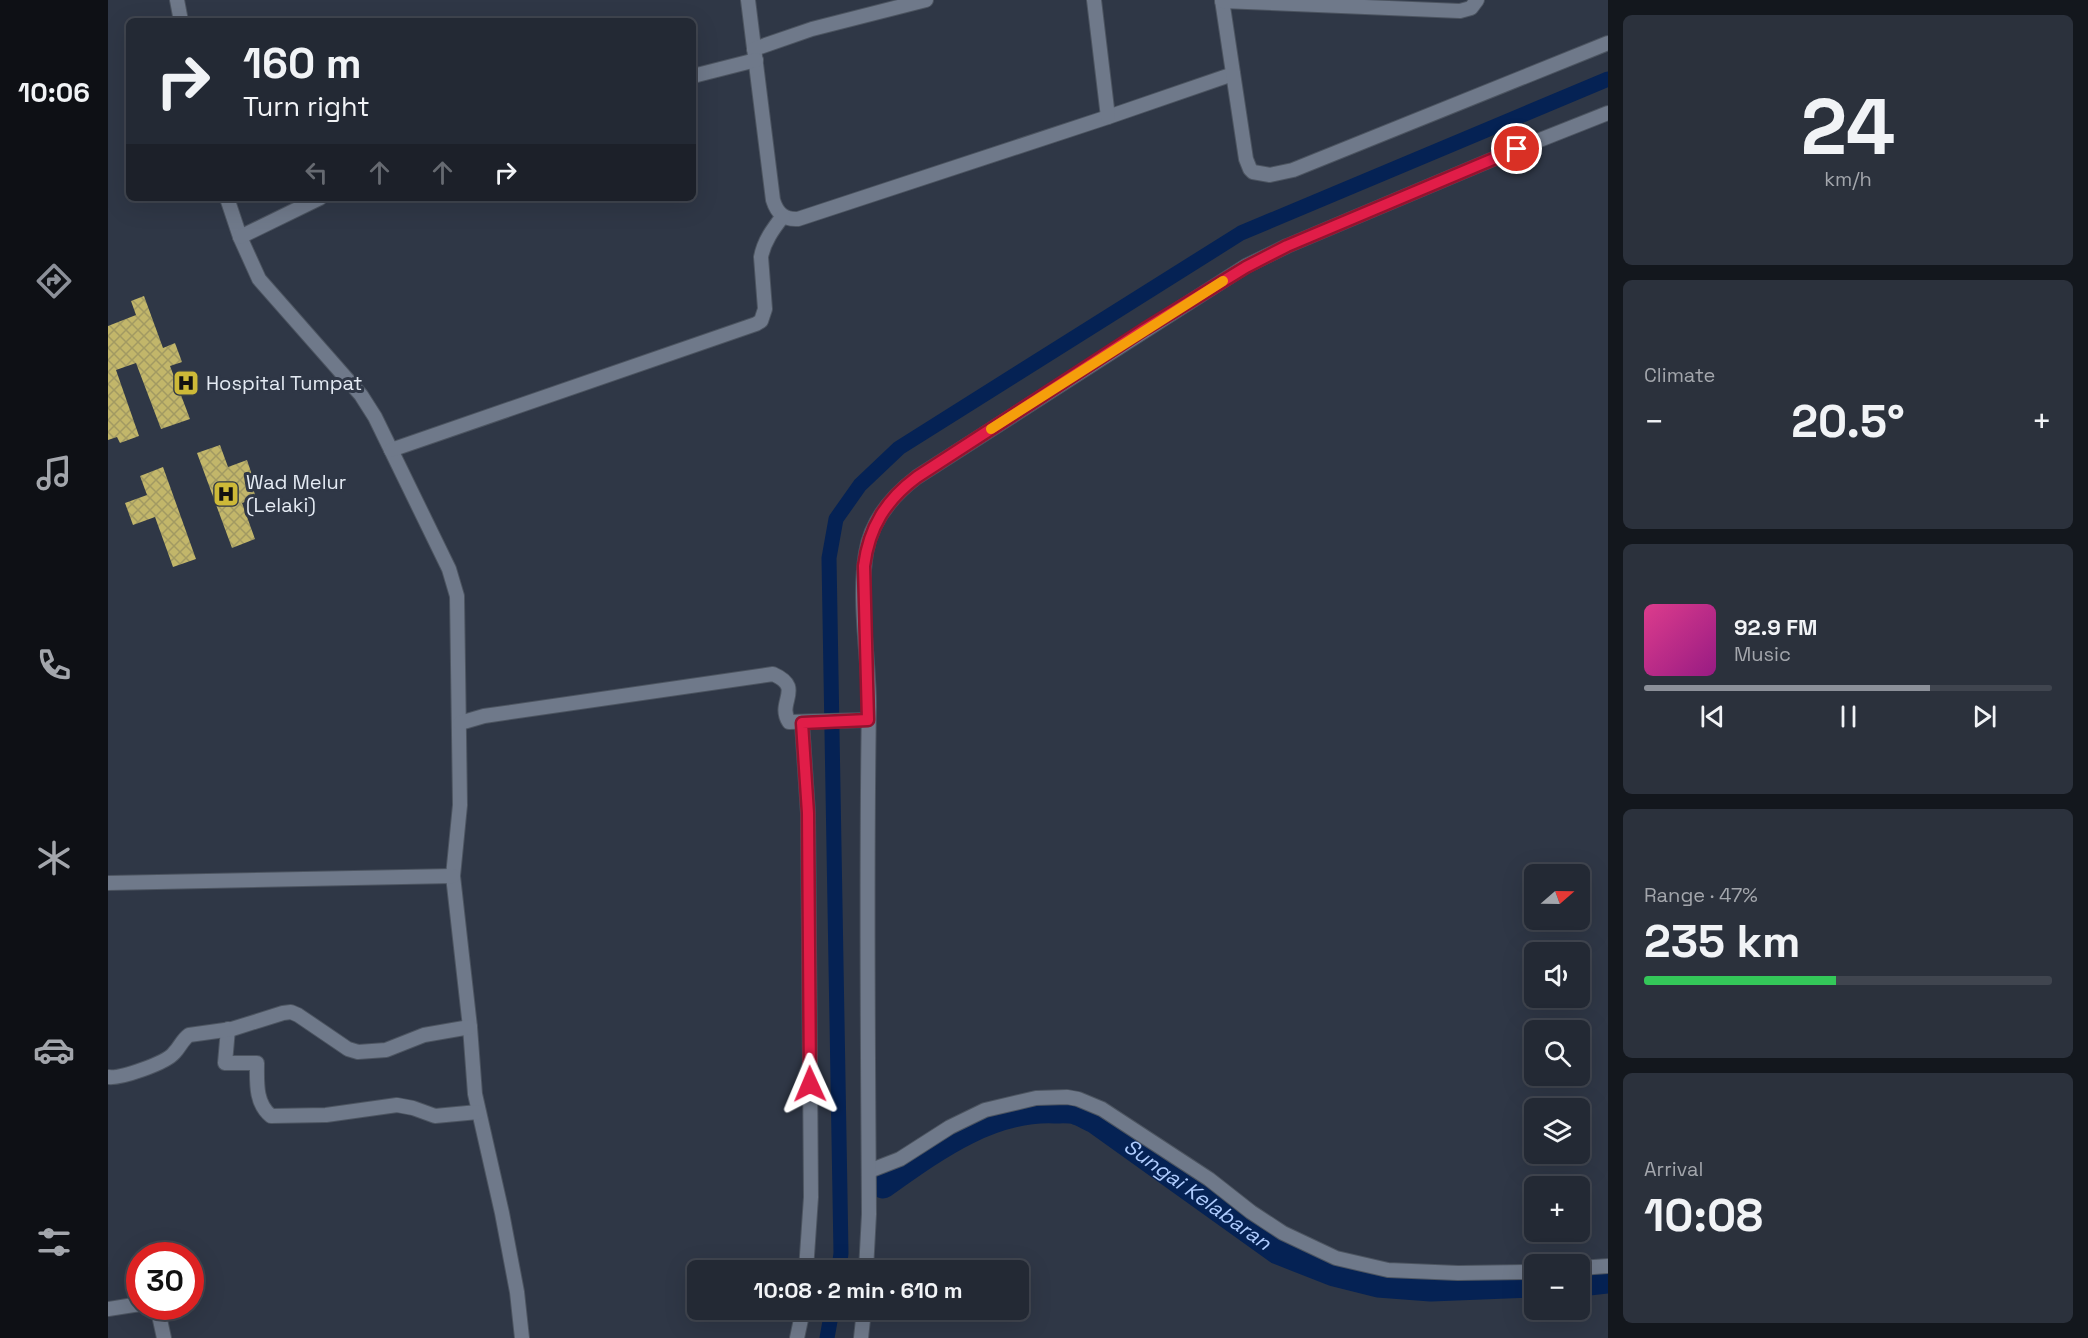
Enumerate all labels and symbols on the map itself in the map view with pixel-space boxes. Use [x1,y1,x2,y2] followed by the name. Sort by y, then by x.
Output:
[1491,123,1542,174] pin
[171,368,201,398] hospital icon: Hospital Tumpat
[206,370,363,396] place label: Hospital Tumpat
[246,469,346,518] place label: Wad Melur (Lelaki)
[211,479,241,509] hospital icon: Wad Melur (Lelaki)
[1524,864,1590,930] north arrow
[778,1052,842,1116] position arrow
[1119,1132,1278,1256] water label: Sungai Kelabaran
[126,1242,204,1320] speed limit sign: 30

